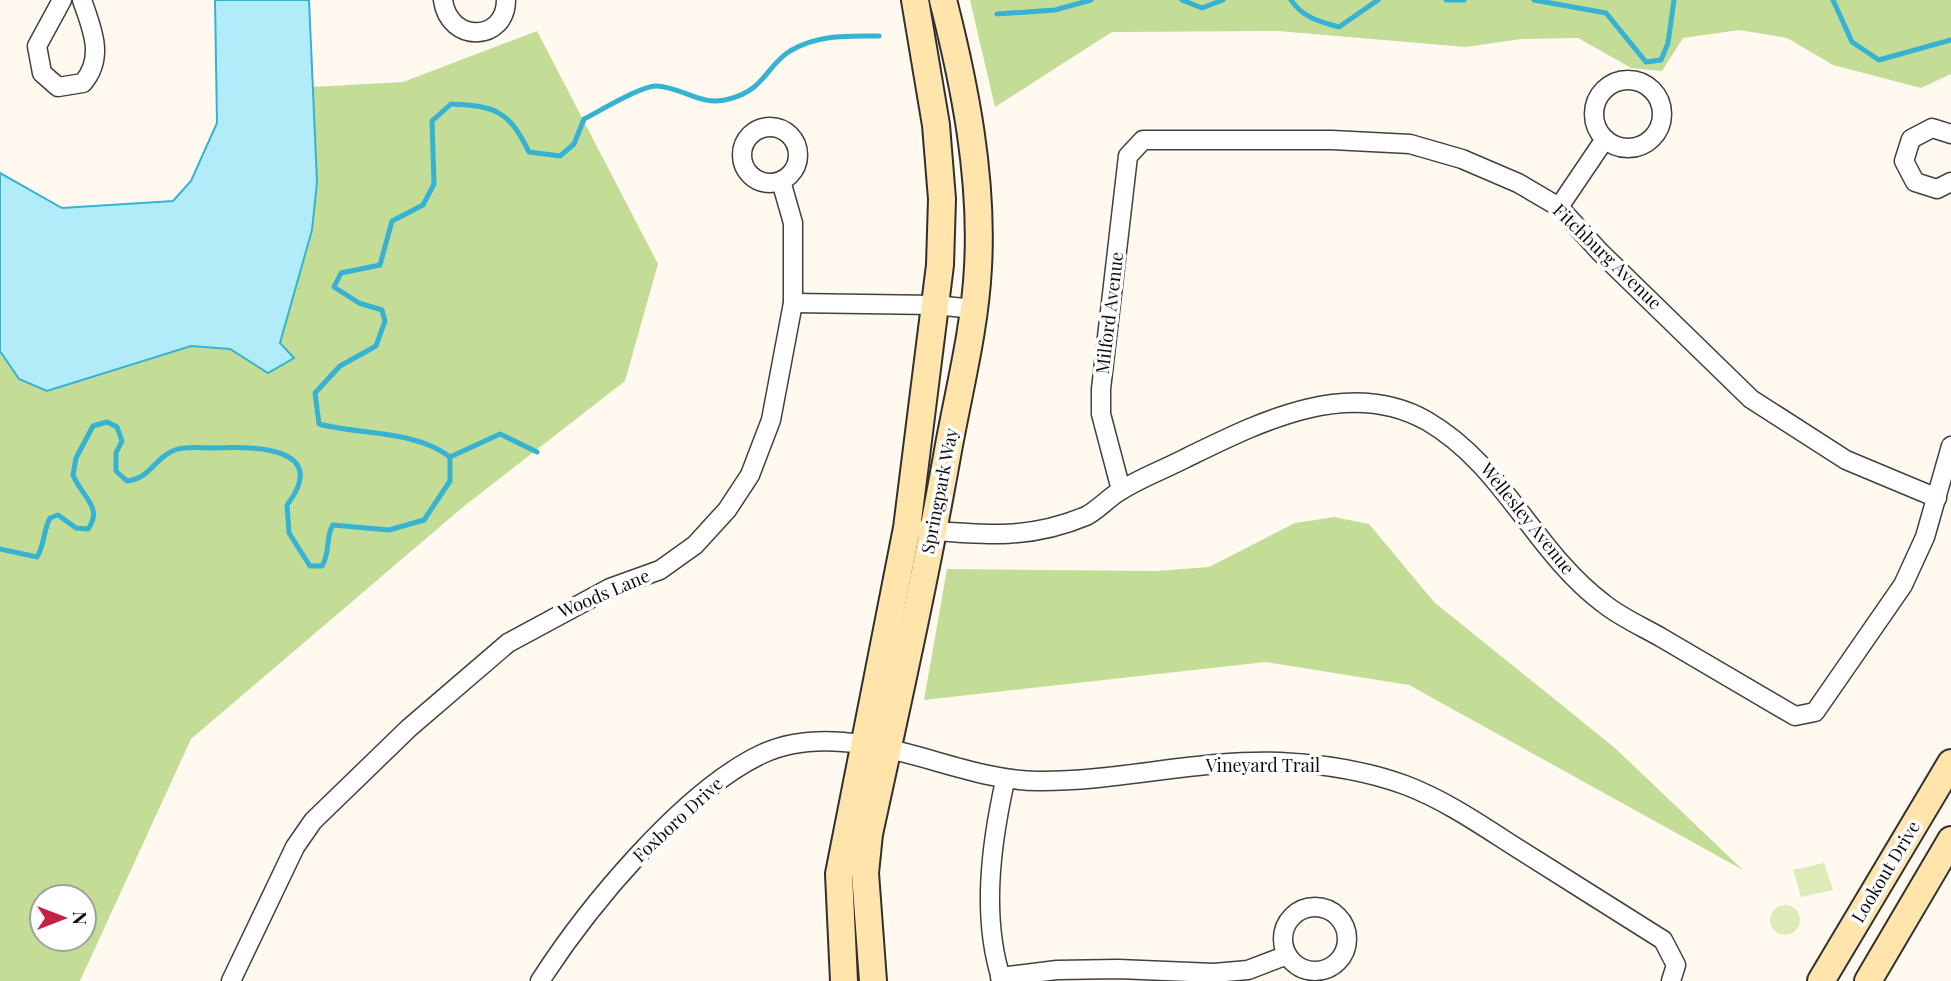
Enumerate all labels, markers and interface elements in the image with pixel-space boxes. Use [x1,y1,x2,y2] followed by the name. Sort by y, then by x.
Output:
[1548,198,1667,314] street label: Fitchburg Avenue
[1090,250,1128,375] street label: Milford Avenue
[915,426,963,556] street label: Springpark Way
[1475,457,1580,579] street label: Wellesley Avenue
[553,563,653,624] street label: Woods Lane
[1205,753,1320,777] street label: Vineyard Trail
[627,771,727,867] street label: Foxboro Drive
[1845,816,1925,927] street label: Lookout Drive
[28,883,98,953] north arrow
[68,911,94,925] text: N

